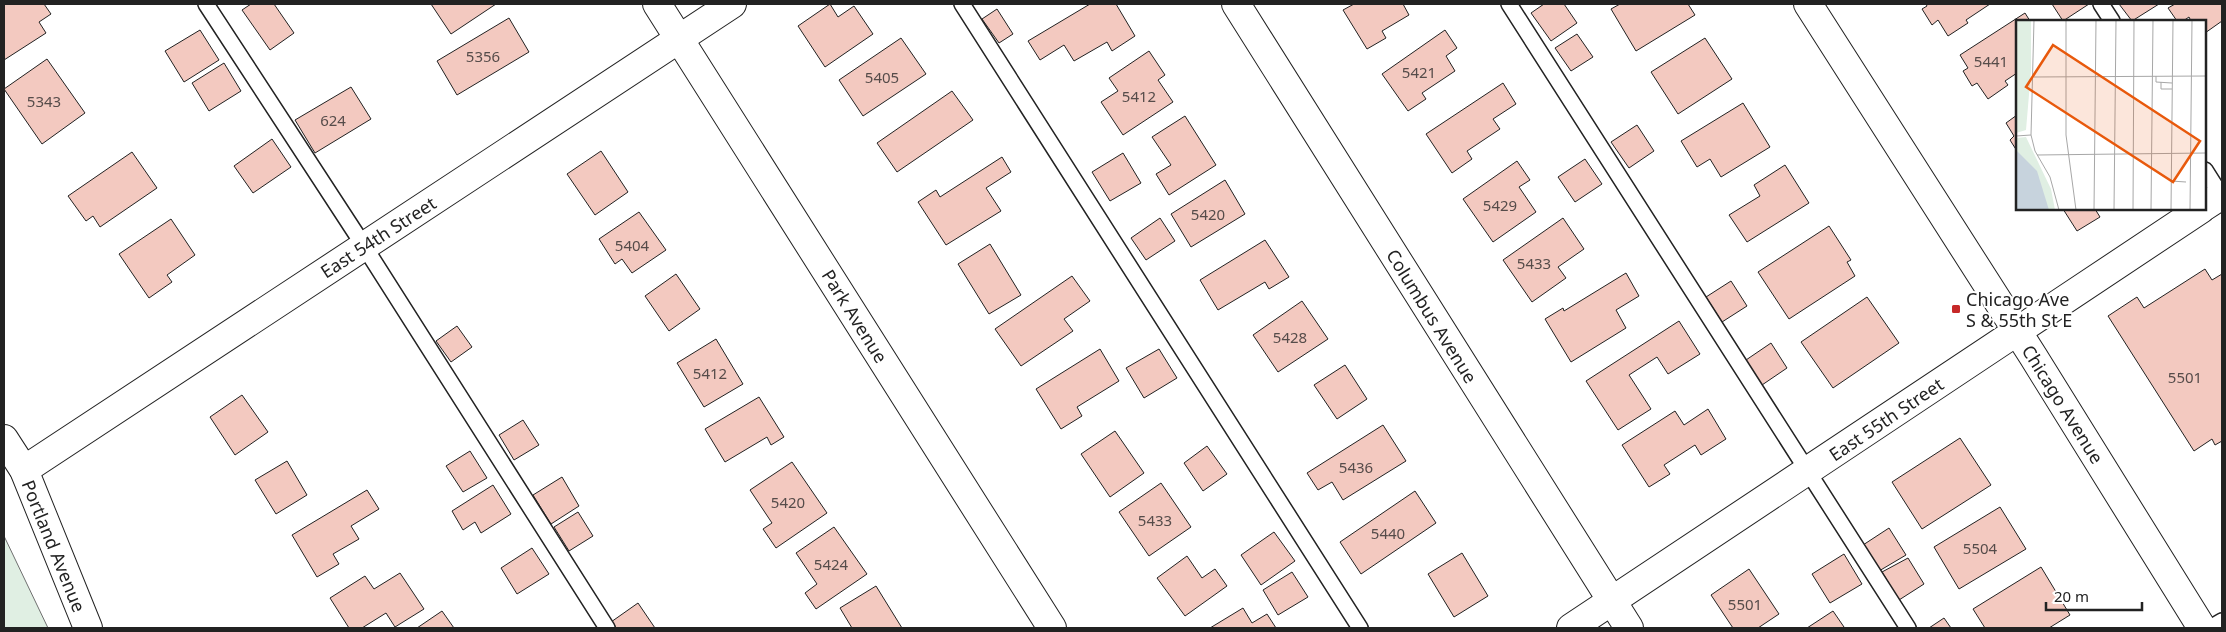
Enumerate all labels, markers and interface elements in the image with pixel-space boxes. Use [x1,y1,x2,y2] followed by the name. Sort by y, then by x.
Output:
[2016,20,2206,210] inset map
[466,46,500,66] house number: 5356
[1974,51,2008,71] house number: 5441
[1402,62,1436,82] house number: 5421
[865,67,899,87] house number: 5405
[1122,86,1156,106] house number: 5412
[27,91,61,111] house number: 5343
[320,110,346,130] house number: 624
[316,190,441,283] street label: East 54th Street
[1483,195,1517,215] house number: 5429
[1191,204,1225,224] house number: 5420
[615,235,650,255] house number: 5404
[1381,245,1483,387] street label: Columbus Avenue
[1517,253,1551,273] house number: 5433
[817,265,893,367] street label: Park Avenue
[1966,287,2072,332] place label: Chicago Ave S & 55th St E
[1950,303,1962,315] marker: Chicago Ave S & 55th St E
[1273,327,1307,347] house number: 5428
[2017,340,2109,468] street label: Chicago Avenue
[693,363,727,383] house number: 5412
[2168,367,2202,387] house number: 5501
[1824,372,1948,466] street label: East 55th Street
[1339,457,1373,477] house number: 5436
[17,476,91,616] street label: Portland Avenue
[771,492,805,512] house number: 5420
[1138,510,1172,530] house number: 5433
[1371,523,1405,543] house number: 5440
[1963,538,1998,558] house number: 5504
[814,554,849,574] house number: 5424
[2046,580,2142,612] scale bar
[2054,586,2089,606] text: 20 m
[1728,594,1762,614] house number: 5501

